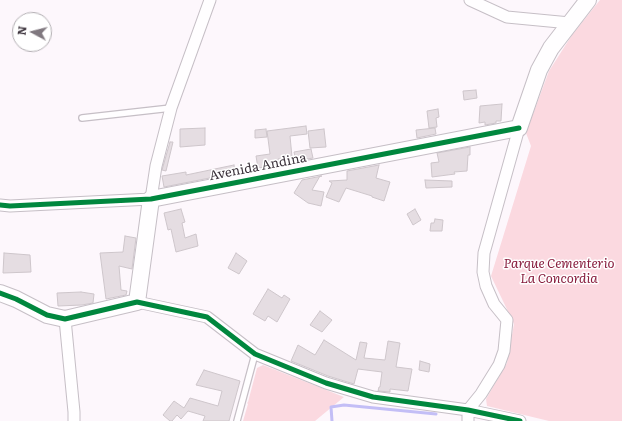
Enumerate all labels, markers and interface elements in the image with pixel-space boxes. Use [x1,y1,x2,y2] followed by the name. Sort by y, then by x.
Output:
[12,12,52,52] north arrow
[13,25,30,36] text: N
[208,150,308,184] street label: Avenida Andina
[503,256,615,287] park label: Parque Cementerio La Concordia

